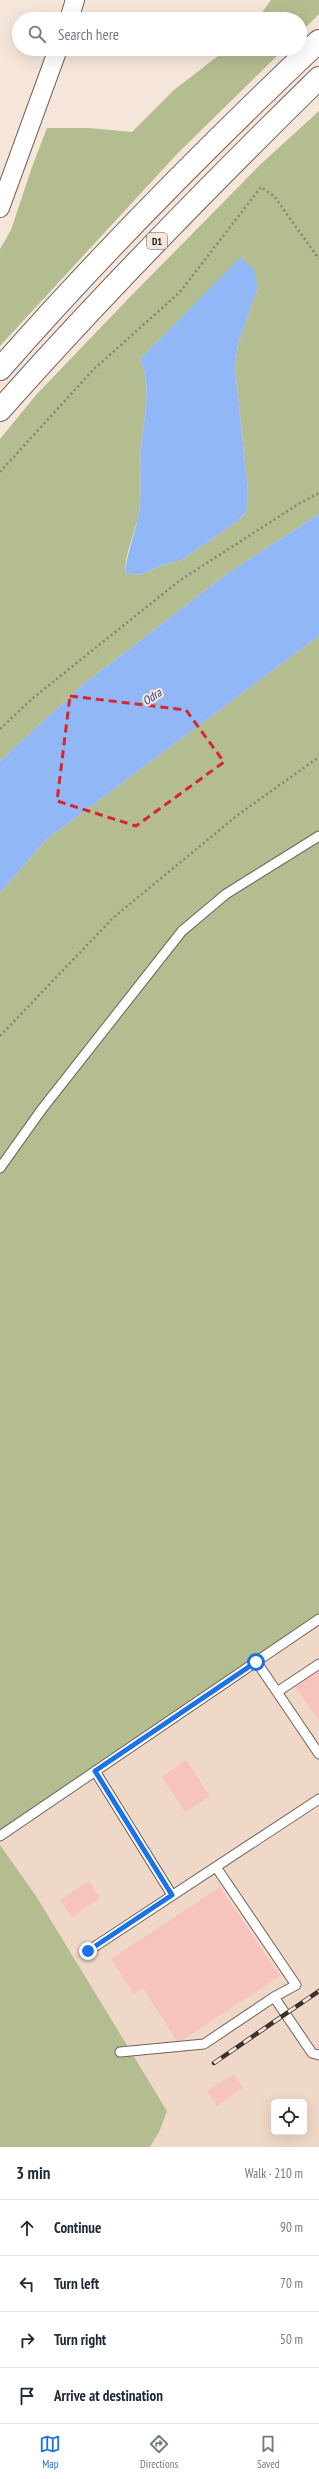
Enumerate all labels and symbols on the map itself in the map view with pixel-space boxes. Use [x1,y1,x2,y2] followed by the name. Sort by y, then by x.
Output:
[147,233,167,249] road number: D1
[139,684,165,708] water label: Odra
[247,1653,265,1671] route start
[79,1942,97,1960] route end

